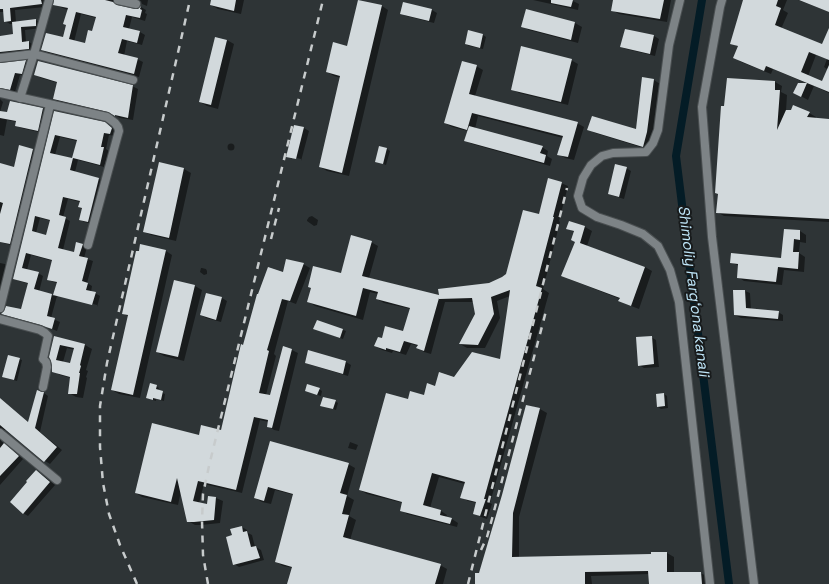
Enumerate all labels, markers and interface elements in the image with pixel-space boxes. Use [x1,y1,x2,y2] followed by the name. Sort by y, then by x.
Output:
[674,204,712,378] water label: Shimoliy Fargʻona kanali

